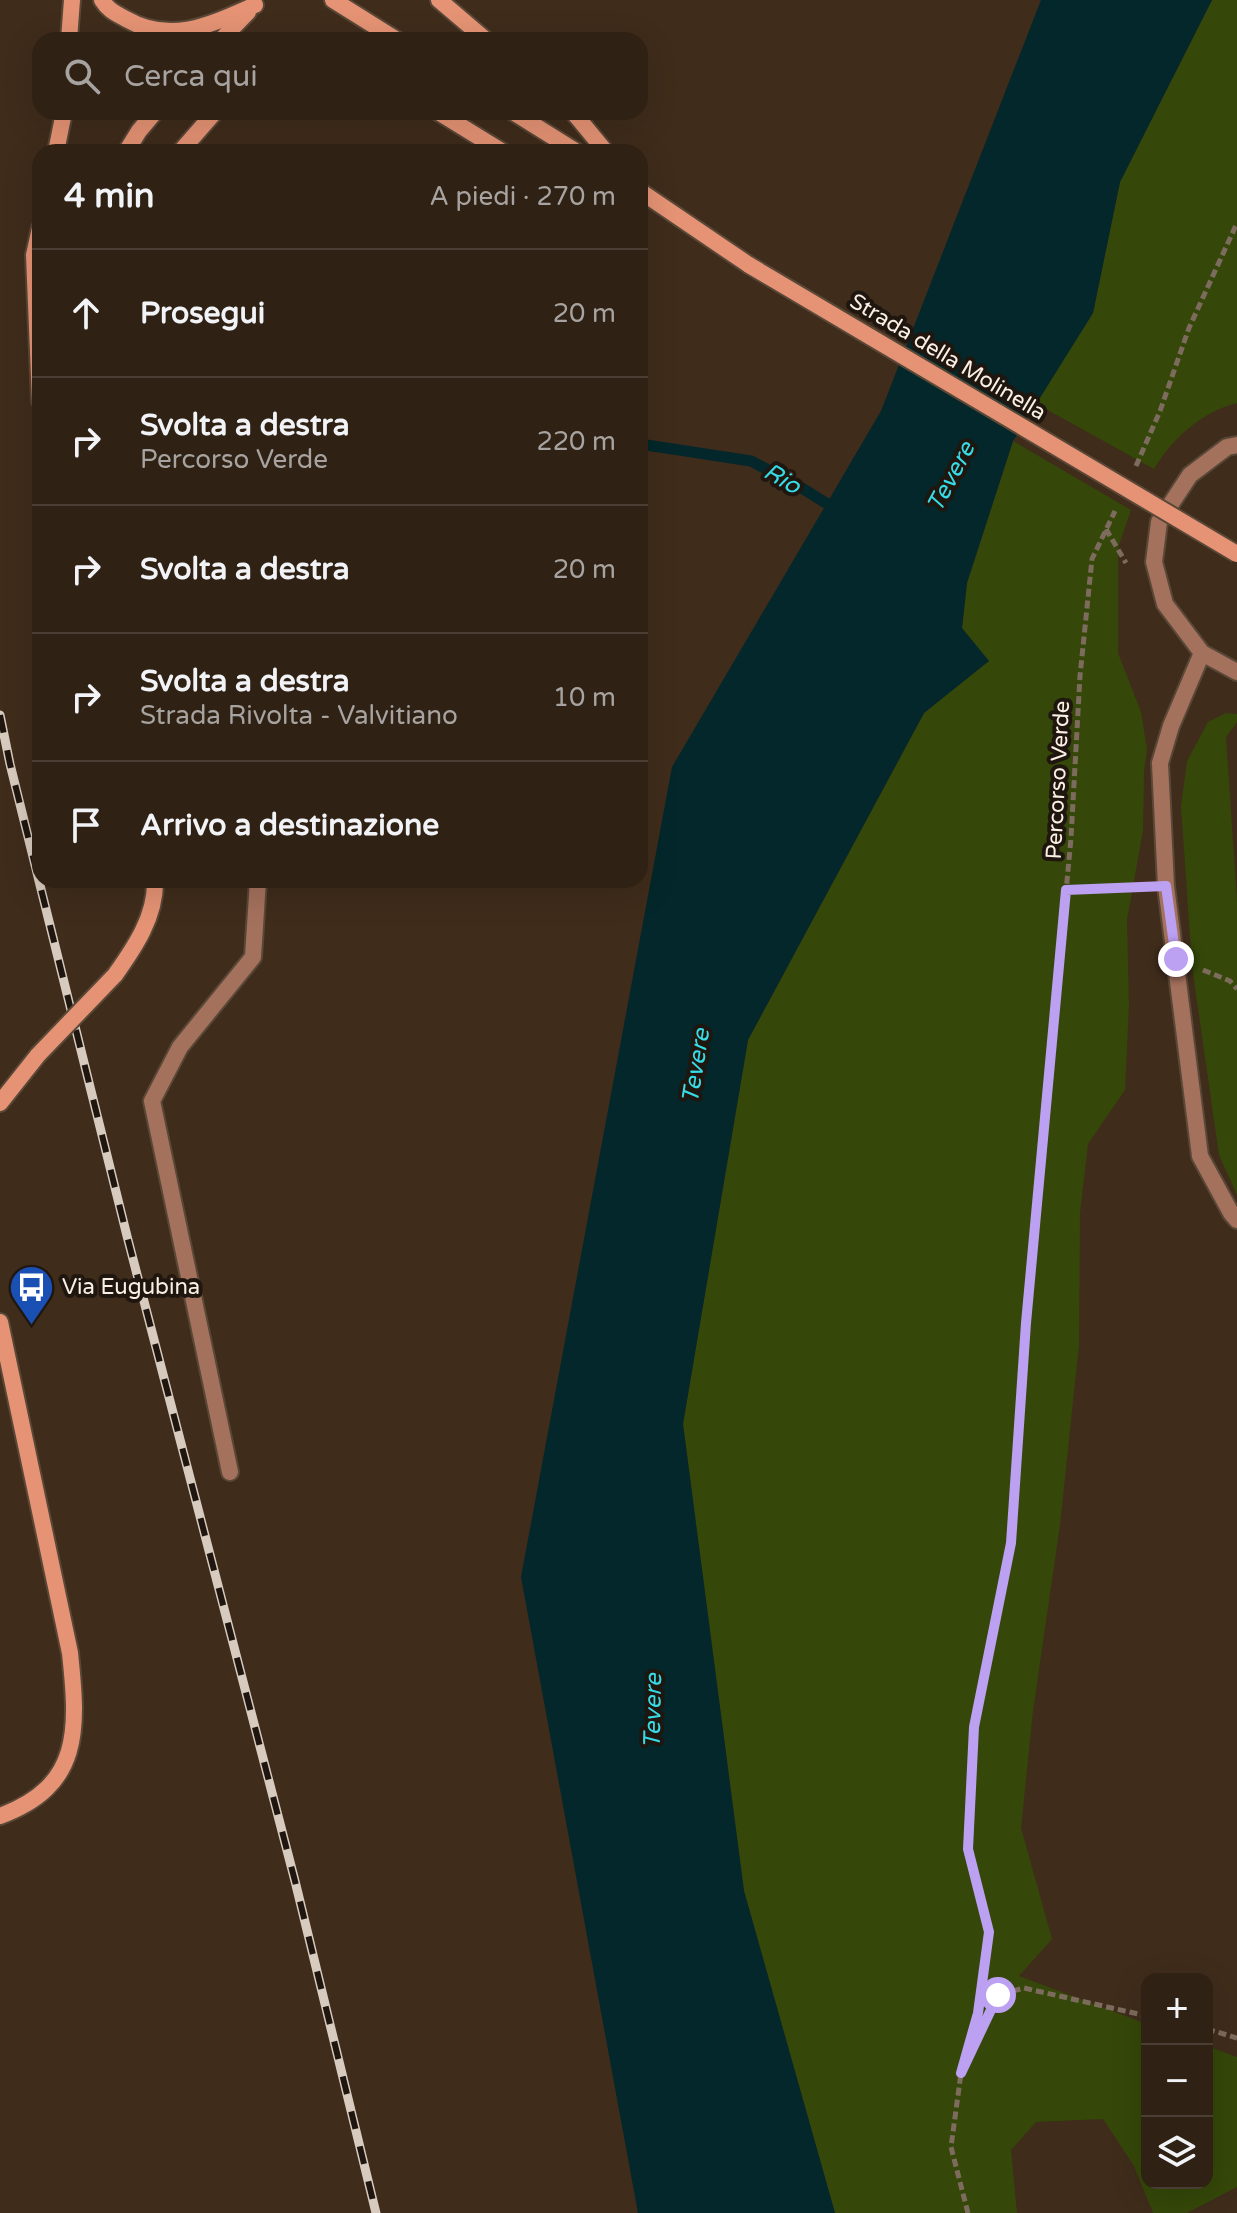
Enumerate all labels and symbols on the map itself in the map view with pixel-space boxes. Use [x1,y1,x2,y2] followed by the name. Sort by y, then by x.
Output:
[845,288,1051,426] street label: Strada della Molinella
[921,436,982,517] water label: Tevere
[758,457,807,502] water label: Rio
[1041,700,1075,860] street label: Percorso Verde
[1158,941,1194,977] route end
[676,1025,716,1105] water label: Tevere
[7,1263,55,1326] bus stop icon: Via Eugubina
[62,1274,200,1300] place label: Via Eugubina
[638,1672,668,1749] water label: Tevere
[980,1977,1016,2013] route start

